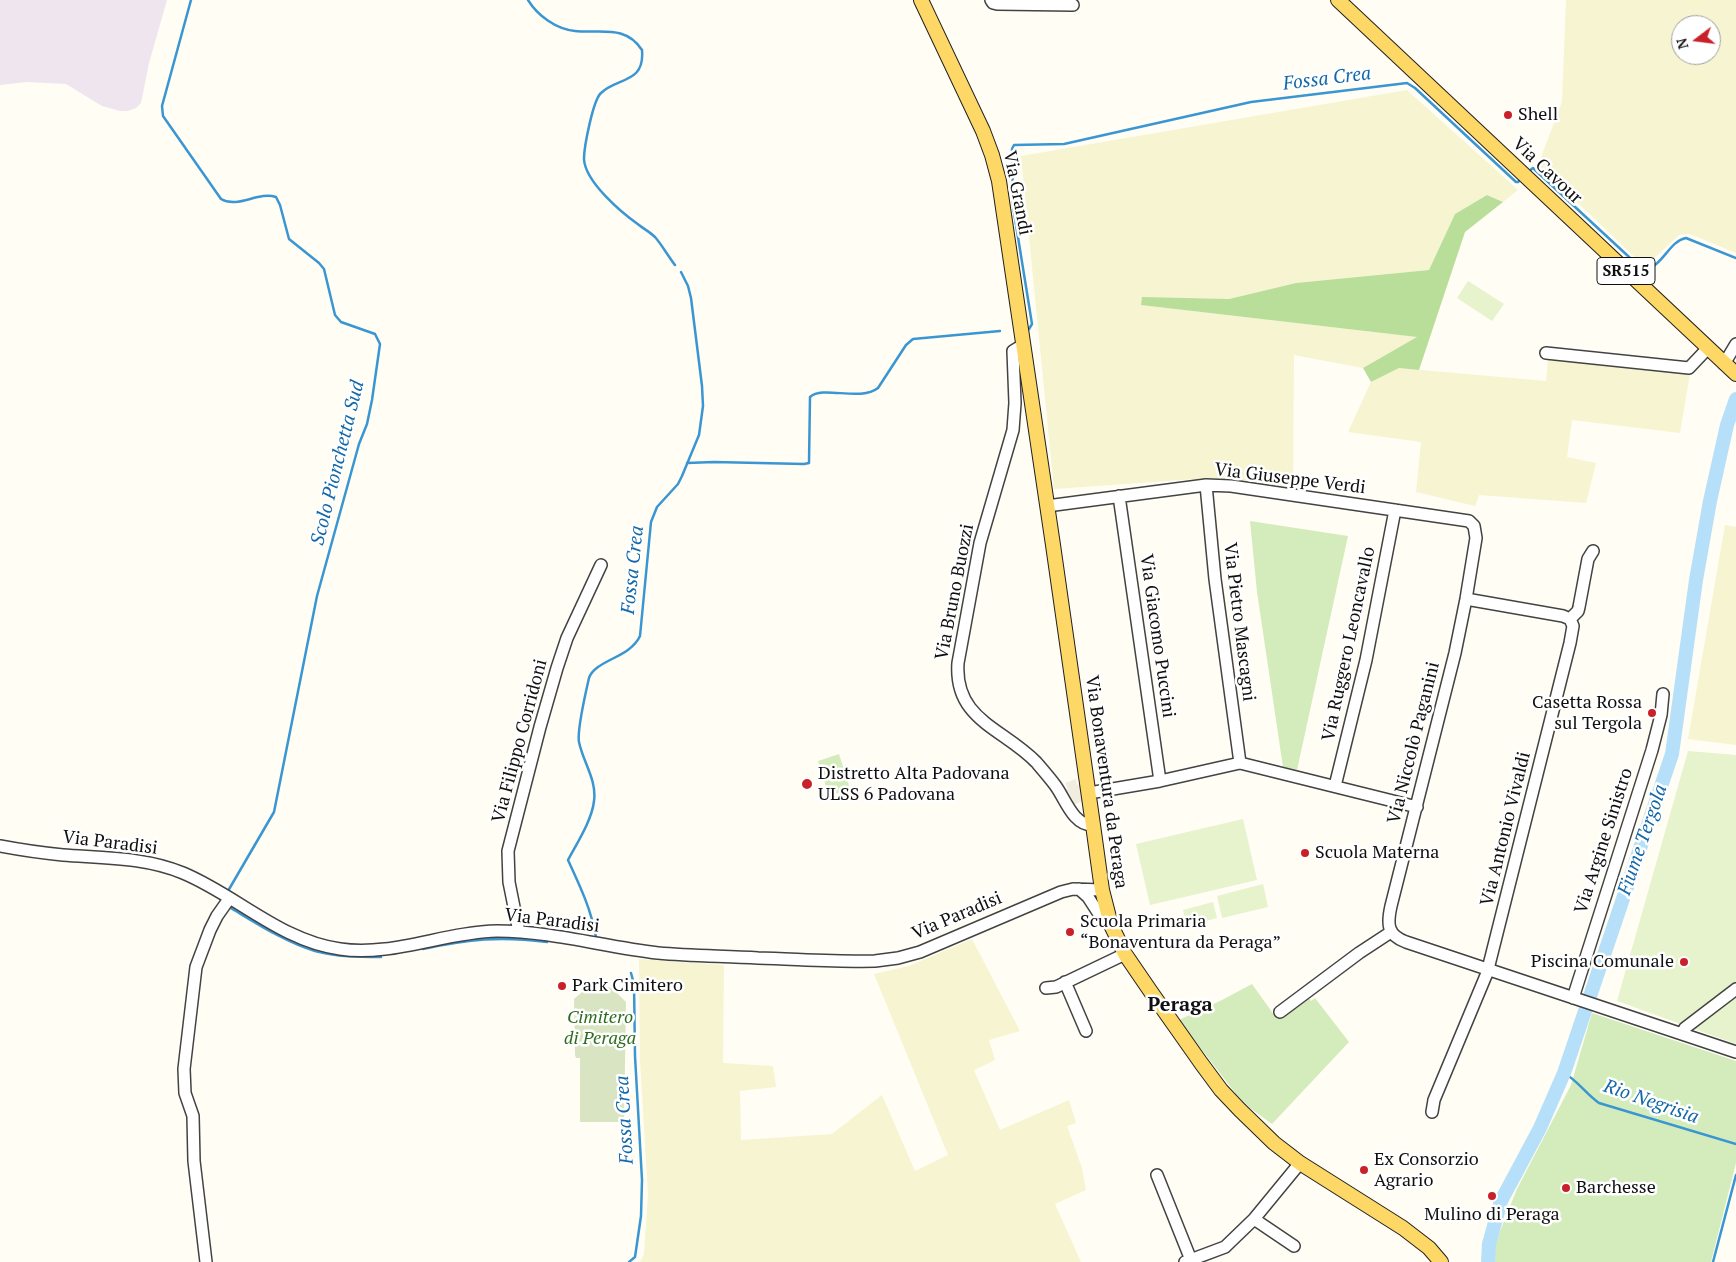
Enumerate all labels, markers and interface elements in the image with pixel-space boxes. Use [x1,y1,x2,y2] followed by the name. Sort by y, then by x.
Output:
[1671,15,1721,65] north arrow
[1671,36,1693,51] text: N
[1282,62,1372,96] water label: Fossa Crea
[1518,104,1558,126] place label: Shell
[1502,109,1514,121] marker: Shell
[1508,133,1586,209] street label: Via Cavour
[998,149,1036,237] street label: Via Grandi
[1597,258,1655,284] road number: SR515
[306,378,370,548] water label: Scolo Pionchetta Sud
[1213,459,1367,499] street label: Via Giuseppe Verdi
[931,522,979,662] street label: Via Bruno Buozzi
[617,525,649,615] water label: Fossa Crea
[1219,541,1259,703] street label: Via Pietro Mascagni
[1318,545,1380,743] street label: Via Ruggero Leoncavallo
[1135,553,1179,719] street label: Via Giacomo Puccini
[488,657,552,825] street label: Via Filippo Corridoni
[1383,660,1445,826] street label: Via Niccolò Paganini
[1080,674,1132,890] street label: Via Bonaventura da Peraga
[1532,692,1642,734] place label: Casetta Rossa sul Tergola
[1646,707,1658,719] marker: Casetta Rossa sul Tergola
[1476,750,1536,908] street label: Via Antonio Vivaldi
[818,763,1010,806] place label: Distretto Alta Padovana ULSS 6 Padovana
[1570,765,1638,917] street label: Via Argine Sinistro
[800,777,814,791] marker: Distretto Alta Padovana ULSS 6 Padovana
[1613,782,1673,898] water label: Fiume Tergola
[61,826,159,860] street label: Via Paradisi
[1315,842,1439,864] place label: Scuola Materna
[1299,847,1311,859] marker: Scuola Materna
[909,887,1005,945] street label: Via Paradisi
[503,904,601,938] street label: Via Paradisi
[1080,911,1281,954] place label: Scuola Primaria “Bonaventura da Peraga”
[1064,926,1076,938] marker: Scuola Primaria “Bonaventura da Peraga”
[1531,951,1674,973] place label: Piscina Comunale
[1678,956,1690,968] marker: Piscina Comunale
[572,975,683,997] place label: Park Cimitero
[556,980,568,992] marker: Park Cimitero
[1147,993,1213,1017] district label: Peraga
[564,1007,636,1050] park label: Cimitero di Peraga
[611,1075,639,1165] water label: Fossa Crea
[1600,1075,1702,1129] water label: Rio Negrisia
[1374,1149,1479,1192] place label: Ex Consorzio Agrario
[1358,1164,1370,1176] marker: Ex Consorzio Agrario
[1576,1177,1656,1199] place label: Barchesse
[1560,1182,1572,1194] marker: Barchesse
[1486,1190,1498,1202] marker: Mulino di Peraga
[1424,1204,1560,1226] place label: Mulino di Peraga

